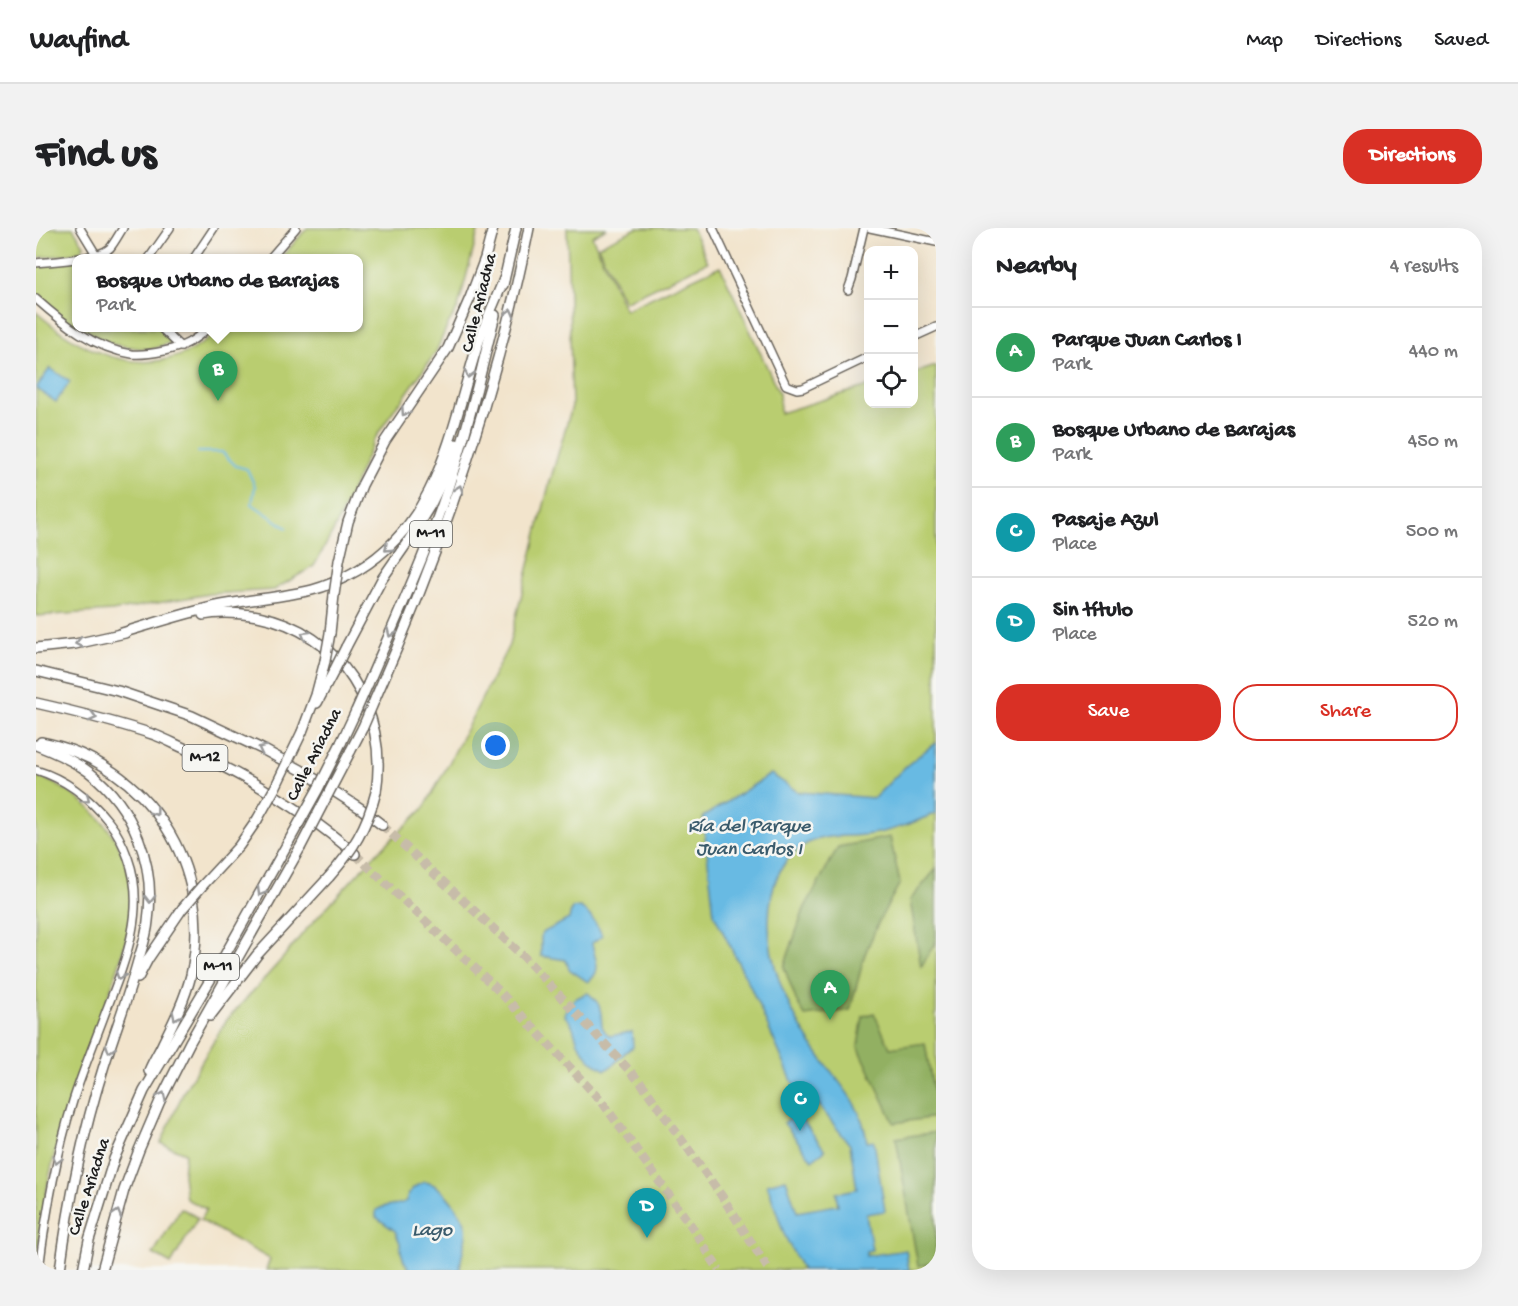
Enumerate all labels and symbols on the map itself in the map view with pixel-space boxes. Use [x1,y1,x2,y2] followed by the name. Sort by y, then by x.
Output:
[458,250,503,355] street label: Calle Ariadna
[503,308,516,318] one-way arrow
[198,352,237,401] pin: B
[464,368,476,378] one-way arrow
[401,406,412,417] one-way arrow
[451,484,464,495] one-way arrow
[410,521,452,547] road number: M-11
[384,540,395,551] one-way arrow
[386,626,398,637] one-way arrow
[301,630,311,642] one-way arrow
[74,636,84,649] one-way arrow
[283,704,348,805] street label: Calle Ariadna
[88,709,98,722] one-way arrow
[481,731,510,760] your location
[182,745,228,771] road number: M-12
[258,745,268,756] one-way arrow
[79,791,90,802] one-way arrow
[148,806,159,817] one-way arrow
[688,816,811,862] water label: Ría del Parque Juan Carlos I
[256,886,268,896] one-way arrow
[144,894,156,903] one-way arrow
[197,954,239,980] road number: M-11
[114,970,127,981] one-way arrow
[810,970,850,1020] pin: A
[172,1009,184,1020] one-way arrow
[105,1043,117,1053] one-way arrow
[780,1082,819,1131] pin: C
[155,1091,167,1102] one-way arrow
[64,1135,116,1238] street label: Calle Ariadna
[52,1155,65,1165] one-way arrow
[628,1188,666,1238] pin: D
[110,1209,122,1219] one-way arrow
[412,1220,454,1243] water label: Lago

